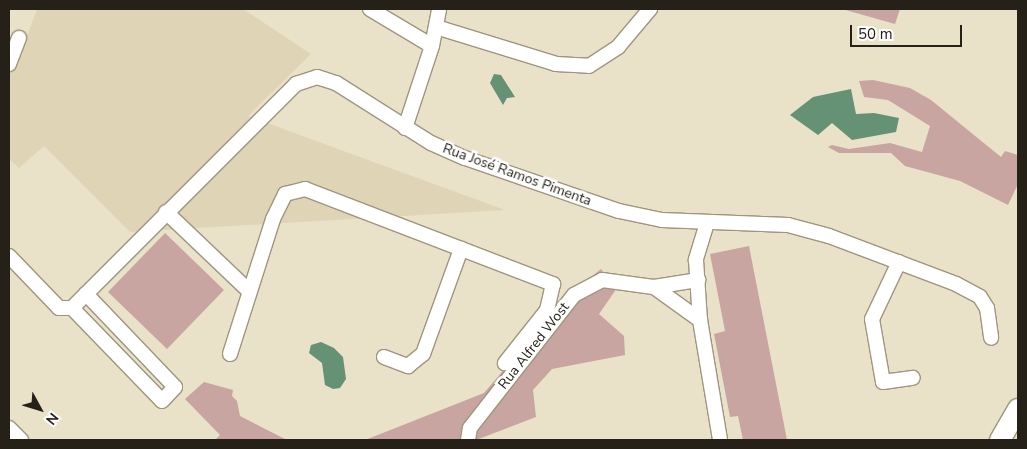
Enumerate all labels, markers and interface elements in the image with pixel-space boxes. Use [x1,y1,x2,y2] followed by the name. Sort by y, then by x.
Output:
[852,15,964,47] scale bar
[858,24,893,44] text: 50 m
[440,140,594,210] street label: Rua José Ramos Pimenta
[495,299,573,393] street label: Rua Alfred Wost
[15,384,65,434] north arrow
[41,409,63,429] text: N

